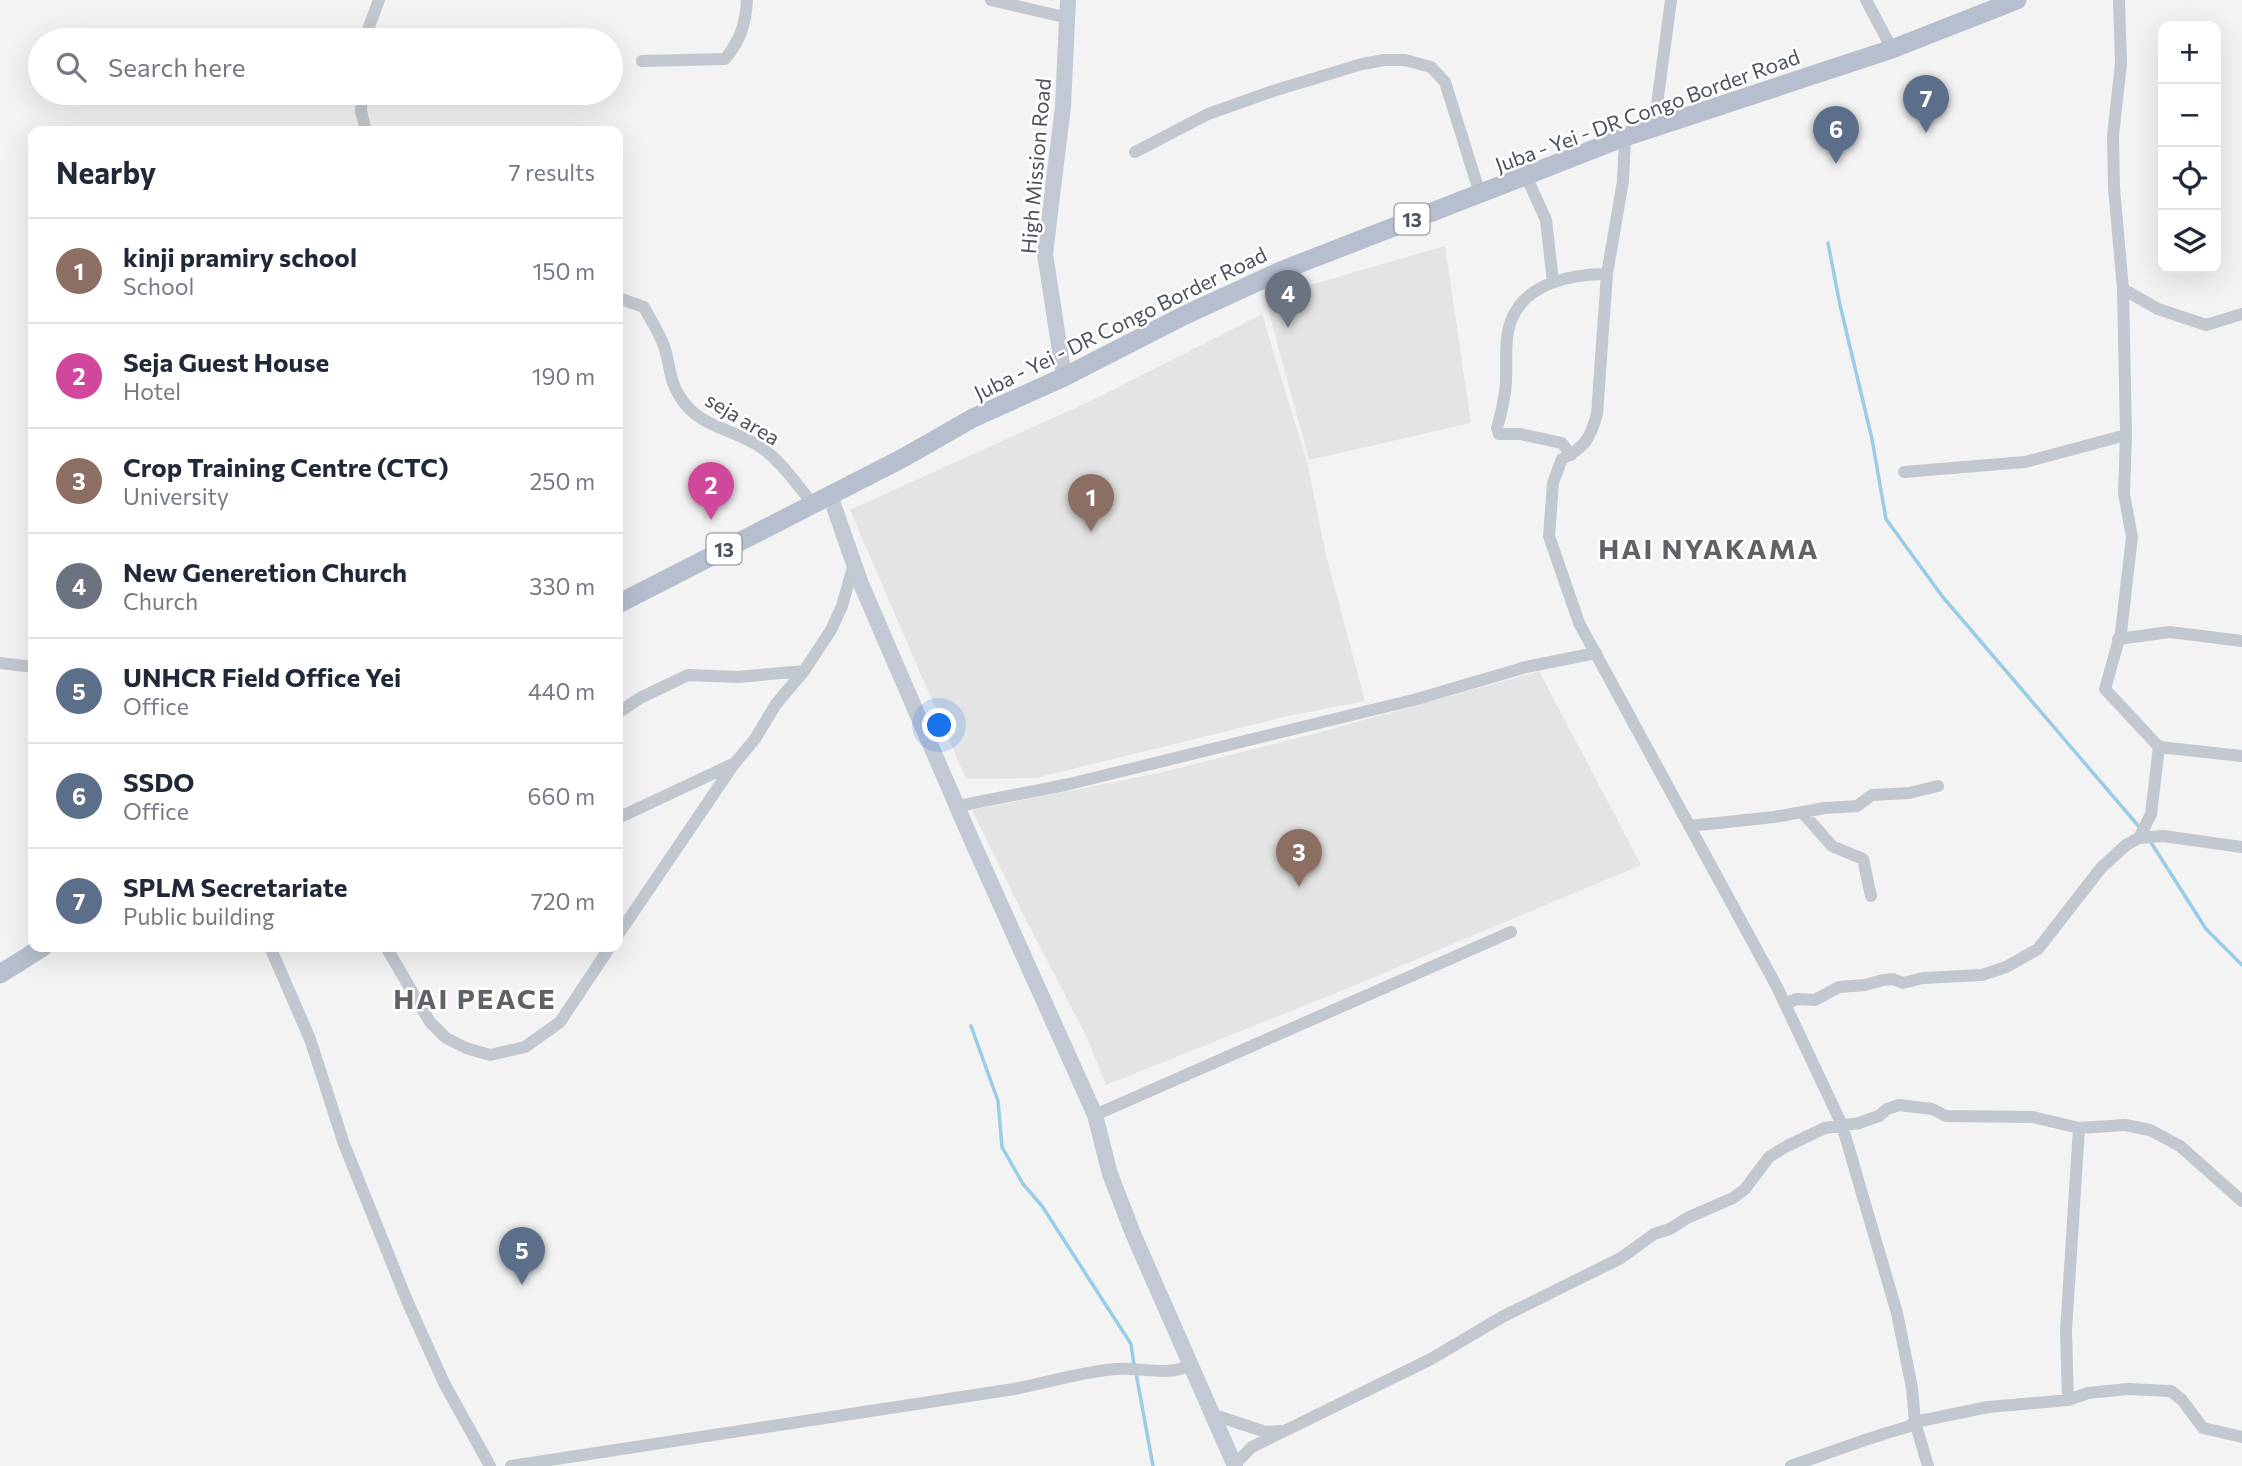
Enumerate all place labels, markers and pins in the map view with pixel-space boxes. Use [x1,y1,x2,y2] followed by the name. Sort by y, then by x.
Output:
[1903,75,1949,133] pin: 7
[1813,106,1859,164] pin: 6
[1265,270,1311,328] pin: 4
[688,462,734,520] pin: 2
[1068,474,1114,532] pin: 1
[1276,829,1322,887] pin: 3
[499,1227,545,1285] pin: 5

